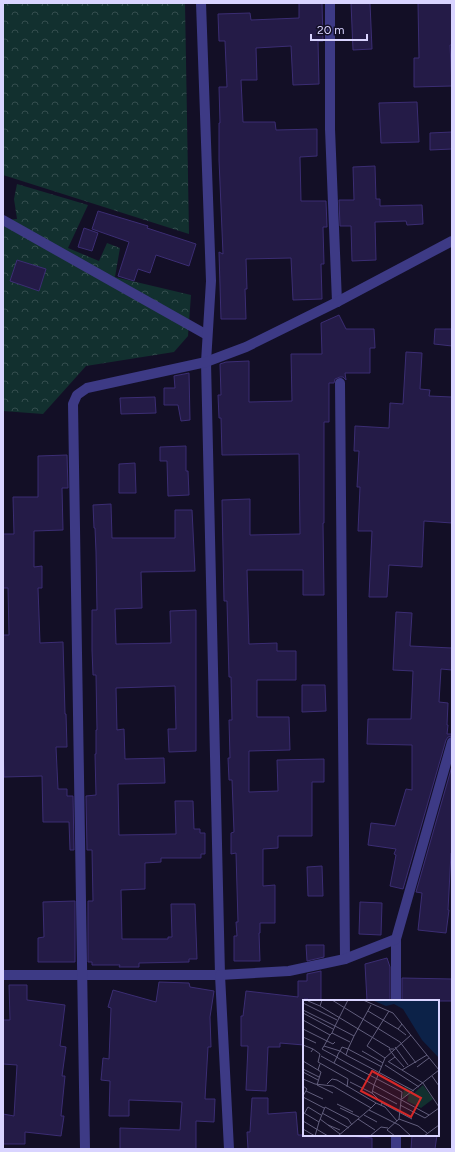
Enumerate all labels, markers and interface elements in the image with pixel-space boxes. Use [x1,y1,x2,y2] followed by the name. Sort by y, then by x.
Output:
[311,16,367,42] scale bar
[317,23,345,37] text: 20 m
[303,1000,439,1136] inset map

